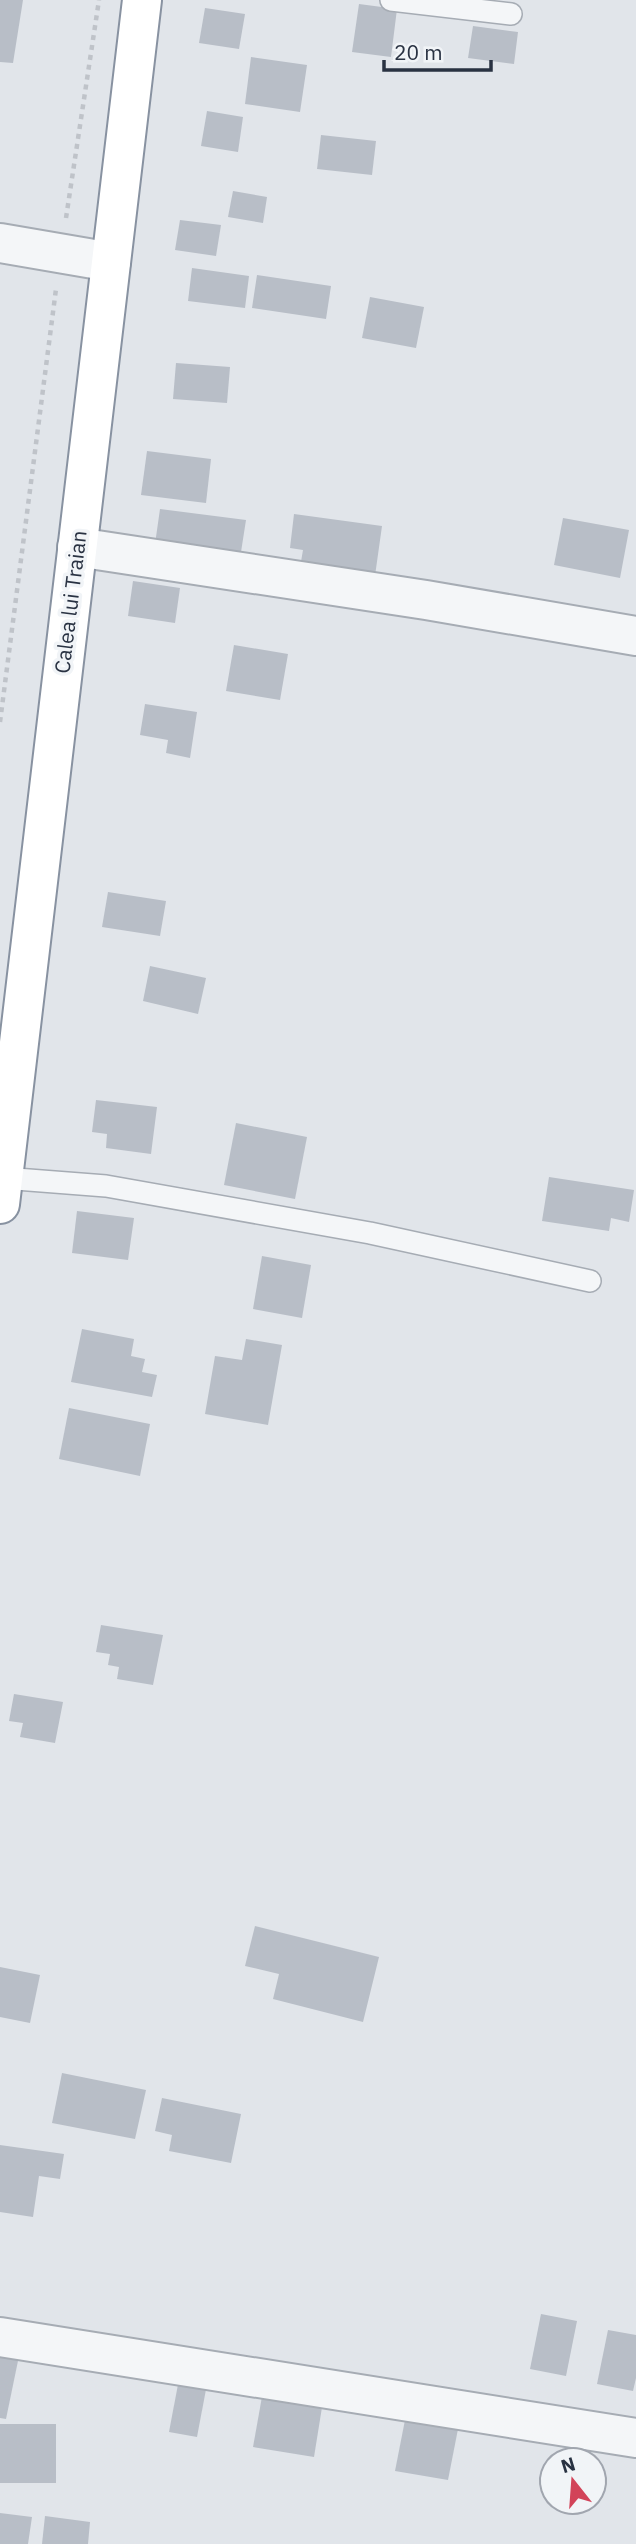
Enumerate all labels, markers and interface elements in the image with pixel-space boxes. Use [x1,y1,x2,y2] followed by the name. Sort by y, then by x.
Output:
[384,28,491,72] scale bar
[394,38,443,66] text: 20 m
[47,529,93,675] street label: Calea lui Traian
[538,2446,608,2516] north arrow
[558,2451,578,2478] text: N

